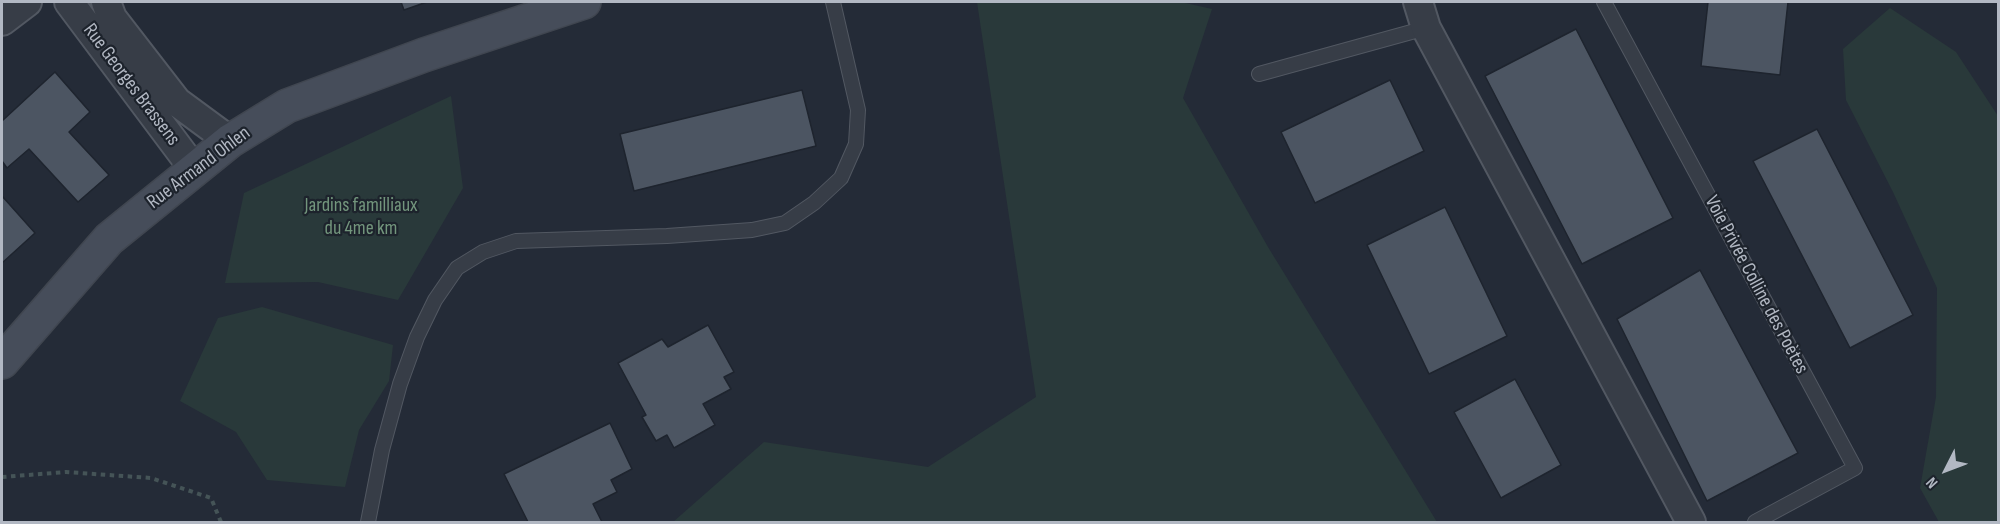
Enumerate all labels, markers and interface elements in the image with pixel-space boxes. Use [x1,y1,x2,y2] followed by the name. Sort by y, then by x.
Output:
[77,19,185,151] street label: Rue Georges Brassens
[143,121,255,215] street label: Rue Armand Ohlen
[1699,192,1813,378] street label: Voie Privée Colline des Poètes
[304,194,418,241] park label: Jardins familliaux du 4me km
[1916,440,1976,500] north arrow
[1922,473,1942,492] text: N

